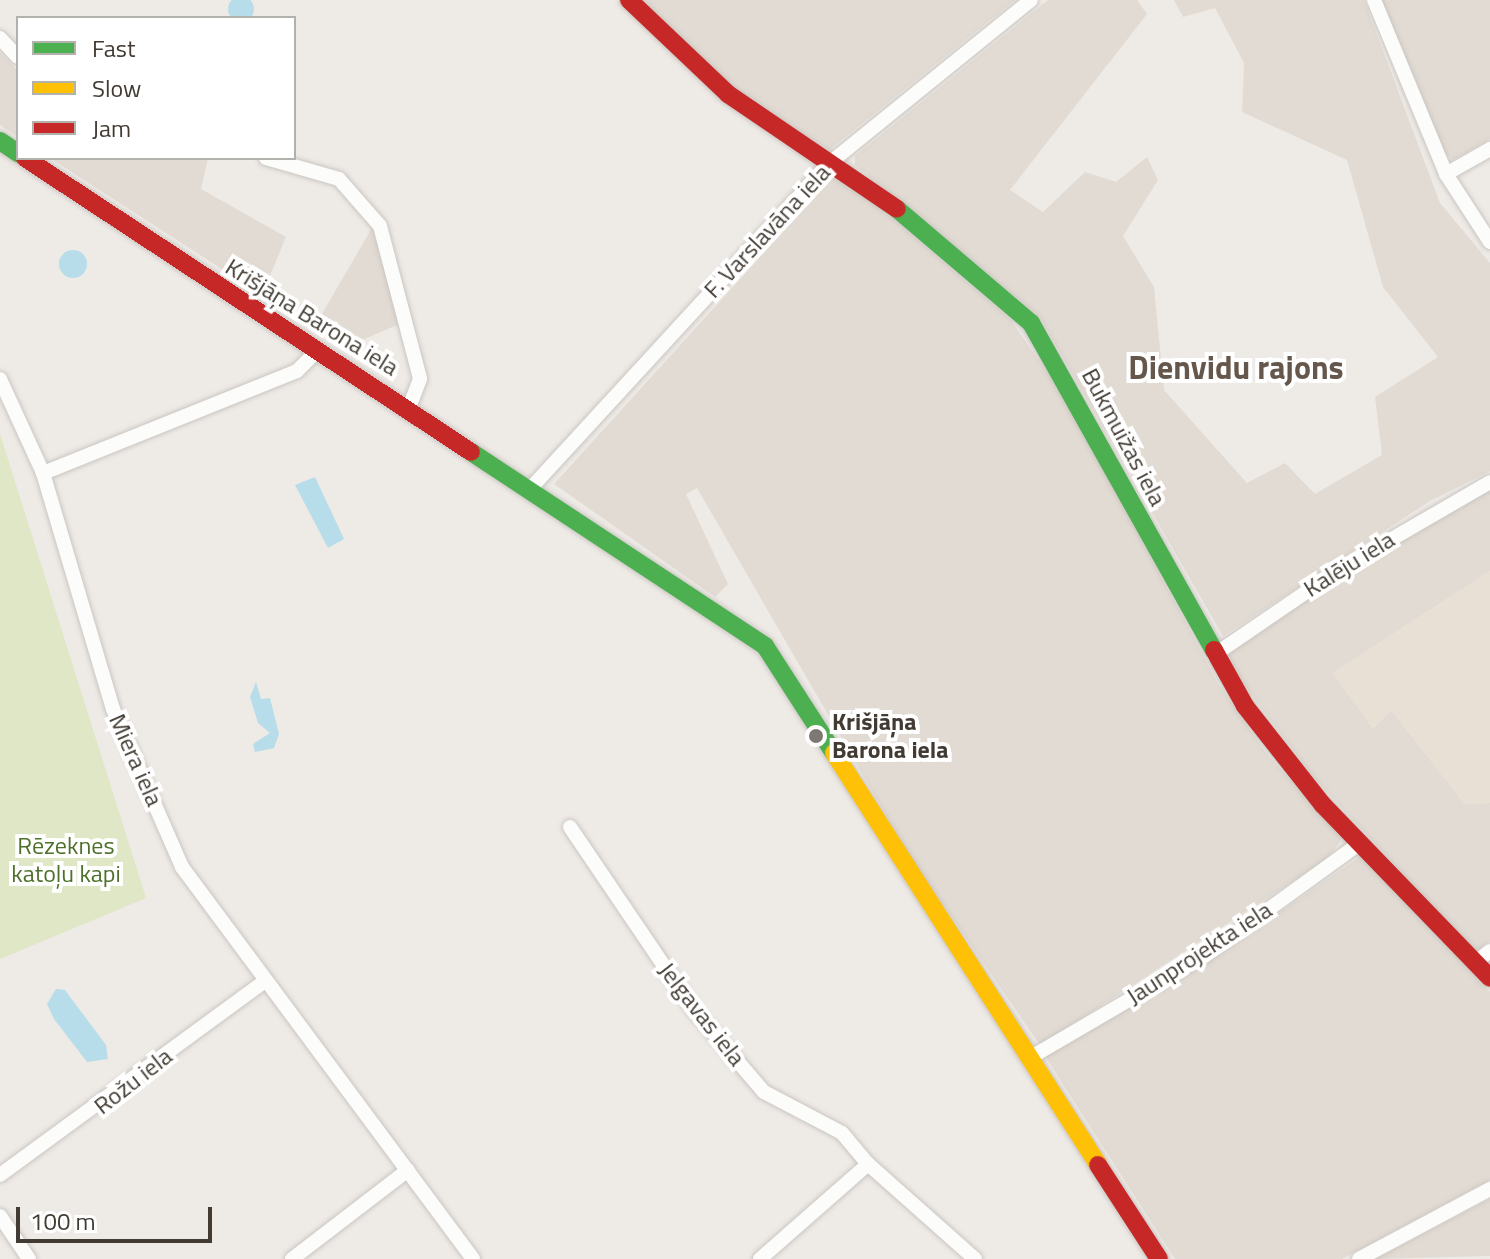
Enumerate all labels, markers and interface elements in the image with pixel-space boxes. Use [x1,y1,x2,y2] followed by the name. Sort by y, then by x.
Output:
[16,16,296,160] legend
[92,30,135,66] text: Fast
[92,70,141,106] text: Slow
[92,110,131,146] text: Jam
[698,158,836,304] street label: F. Varslavāna iela
[220,252,404,382] street label: Krišjāņa Barona iela
[1128,348,1344,386] district label: Dienvidu rajons
[1076,363,1172,511] street label: Bukmuižas iela
[1298,525,1400,603] street label: Kalēju iela
[832,708,949,764] place label: Krišjāņa Barona iela
[103,709,169,811] street label: Miera iela
[807,727,825,745] marker: Krišjāņa Barona iela
[11,832,121,888] park label: Rēzeknes katoļu kapi
[1121,895,1277,1011] street label: Jaunprojekta iela
[653,956,751,1072] street label: Jelgavas iela
[88,1042,178,1120] street label: Rožu iela
[20,1191,216,1241] scale bar
[30,1203,96,1239] text: 100 m

